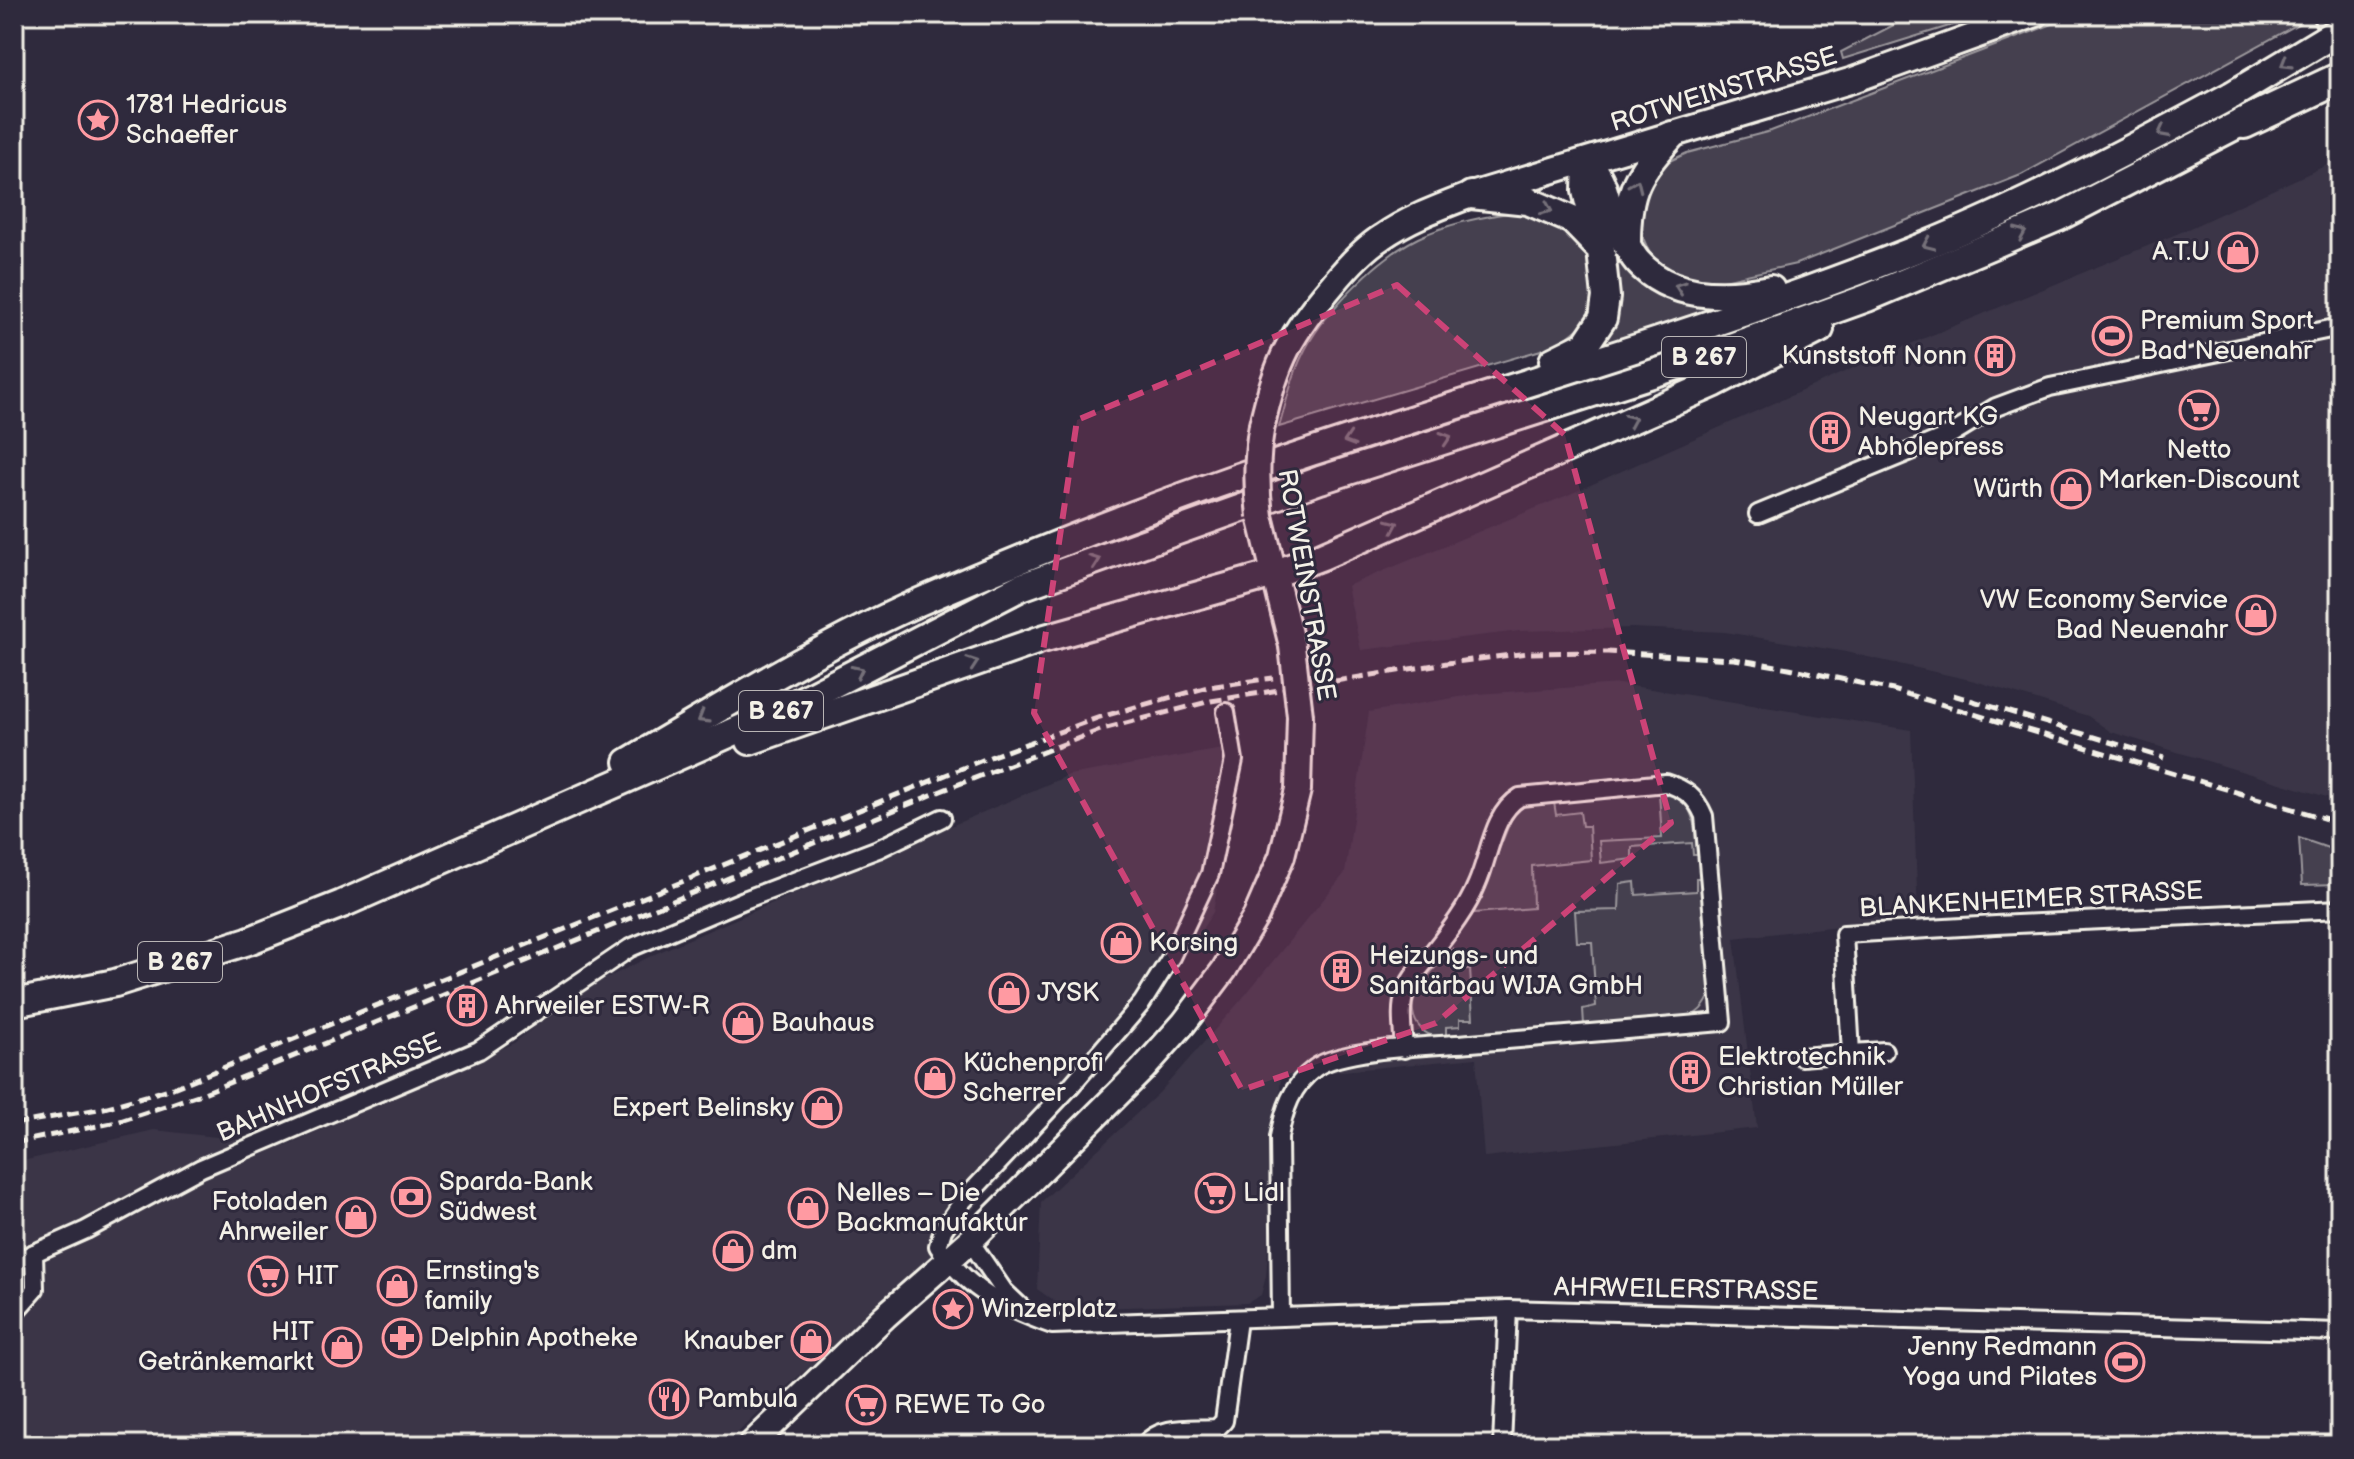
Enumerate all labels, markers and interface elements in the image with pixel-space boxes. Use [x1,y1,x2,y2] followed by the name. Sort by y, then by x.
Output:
[1607,41,1841,139] street label: ROTWEINSTRASSE
[2280,53,2295,68] one-way arrow
[126,90,287,151] place label: 1781 Hedricus Schaeffer
[77,99,119,141] place icon: 1781 Hedricus Schaeffer
[2156,123,2171,138] one-way arrow
[1627,179,1643,193] one-way arrow
[1539,200,1553,216] one-way arrow
[2013,227,2027,243] one-way arrow
[2217,231,2259,273] shop icon: A.T.U
[1922,234,1936,250] one-way arrow
[2152,237,2210,268] place label: A.T.U
[1674,280,1688,296] one-way arrow
[2140,306,2314,367] place label: Premium Sport Bad Neuenahr
[2091,315,2133,357] sports icon: Premium Sport Bad Neuenahr
[1974,335,2016,377] building icon: Kunststoff Nonn
[1662,337,1746,377] road number: B 267
[1781,341,1967,372] place label: Kunststoff Nonn
[2178,389,2220,431] supermarket icon: Netto Marken-Discount
[1858,402,2004,463] place label: Neugart KG Abholepress
[1809,411,1851,453] building icon: Neugart KG Abholepress
[1623,414,1637,430] one-way arrow
[1342,431,1356,447] one-way arrow
[1438,432,1452,448] one-way arrow
[2098,435,2300,496] place label: Netto Marken-Discount
[1270,467,1342,703] street label: ROTWEINSTRASSE
[2050,468,2092,510] shop icon: Würth
[1973,474,2043,505] place label: Würth
[1385,518,1399,534] one-way arrow
[1087,554,1101,570] one-way arrow
[1980,585,2229,646] place label: VW Economy Service Bad Neuenahr
[2235,594,2277,636] shop icon: VW Economy Service Bad Neuenahr
[965,656,979,672] one-way arrow
[850,666,865,681] one-way arrow
[739,691,823,731] road number: B 267
[697,708,712,724] one-way arrow
[1858,876,2204,924] street label: BLANKENHEIMER STRASSE
[1100,922,1142,964] shop icon: Korsing
[1149,928,1238,959] place label: Korsing
[1369,941,1643,1002] place label: Heizungs- und Sanitärbau WIJA GmbH
[138,942,222,982] road number: B 267
[1320,950,1362,992] building icon: Heizungs- und Sanitärbau WIJA GmbH
[988,972,1030,1014] shop icon: JYSK
[1037,978,1099,1009] place label: JYSK
[446,985,488,1027] building icon: Ahrweiler ESTW-R
[495,991,710,1022] place label: Ahrweiler ESTW-R
[722,1002,764,1044] shop icon: Bauhaus
[771,1008,875,1039] place label: Bauhaus
[212,1027,446,1149] street label: BAHNHOFSTRASSE
[1718,1042,1904,1103] place label: Elektrotechnik Christian Müller
[963,1048,1104,1109] place label: Küchenprofi Scherrer
[1669,1051,1711,1093] building icon: Elektrotechnik Christian Müller
[914,1057,956,1099] shop icon: Küchenprofi Scherrer
[801,1087,843,1129] shop icon: Expert Belinsky
[612,1093,794,1124] place label: Expert Belinsky
[439,1167,593,1228] place label: Sparda-Bank Südwest
[1194,1172,1236,1214] supermarket icon: Lidl
[390,1176,432,1218] bank icon: Sparda-Bank Südwest
[836,1178,1028,1239] place label: Nelles – Die Backmanufaktur
[1243,1178,1285,1209] place label: Lidl
[212,1187,329,1248] place label: Fotoladen Ahrweiler
[787,1187,829,1229] shop icon: Nelles – Die Backmanufaktur
[335,1196,377,1238] shop icon: Fotoladen Ahrweiler
[712,1230,754,1272] shop icon: dm
[761,1236,797,1267] place label: dm
[247,1255,289,1297] supermarket icon: HIT
[425,1256,540,1317] place label: Ernsting's family
[296,1261,339,1292] place label: HIT
[376,1265,418,1307] shop icon: Ernsting's family
[1553,1272,1819,1308] street label: AHRWEILERSTRASSE
[932,1288,974,1330] place icon: Winzerplatz
[981,1294,1117,1325] place label: Winzerplatz
[138,1317,314,1378] place label: HIT Getränkemarkt
[381,1317,423,1359] pharmacy icon: Delphin Apotheke
[790,1320,832,1362] shop icon: Knauber
[430,1323,638,1354] place label: Delphin Apotheke
[321,1326,363,1368] shop icon: HIT Getränkemarkt
[683,1326,784,1357] place label: Knauber
[1902,1332,2097,1393] place label: Jenny Redmann Yoga und Pilates
[2104,1341,2146,1383] sports icon: Jenny Redmann Yoga und Pilates
[648,1378,690,1420] restaurant icon: Pambula
[697,1384,798,1415] place label: Pambula
[845,1384,887,1426] supermarket icon: REWE To Go
[894,1390,1046,1421] place label: REWE To Go

